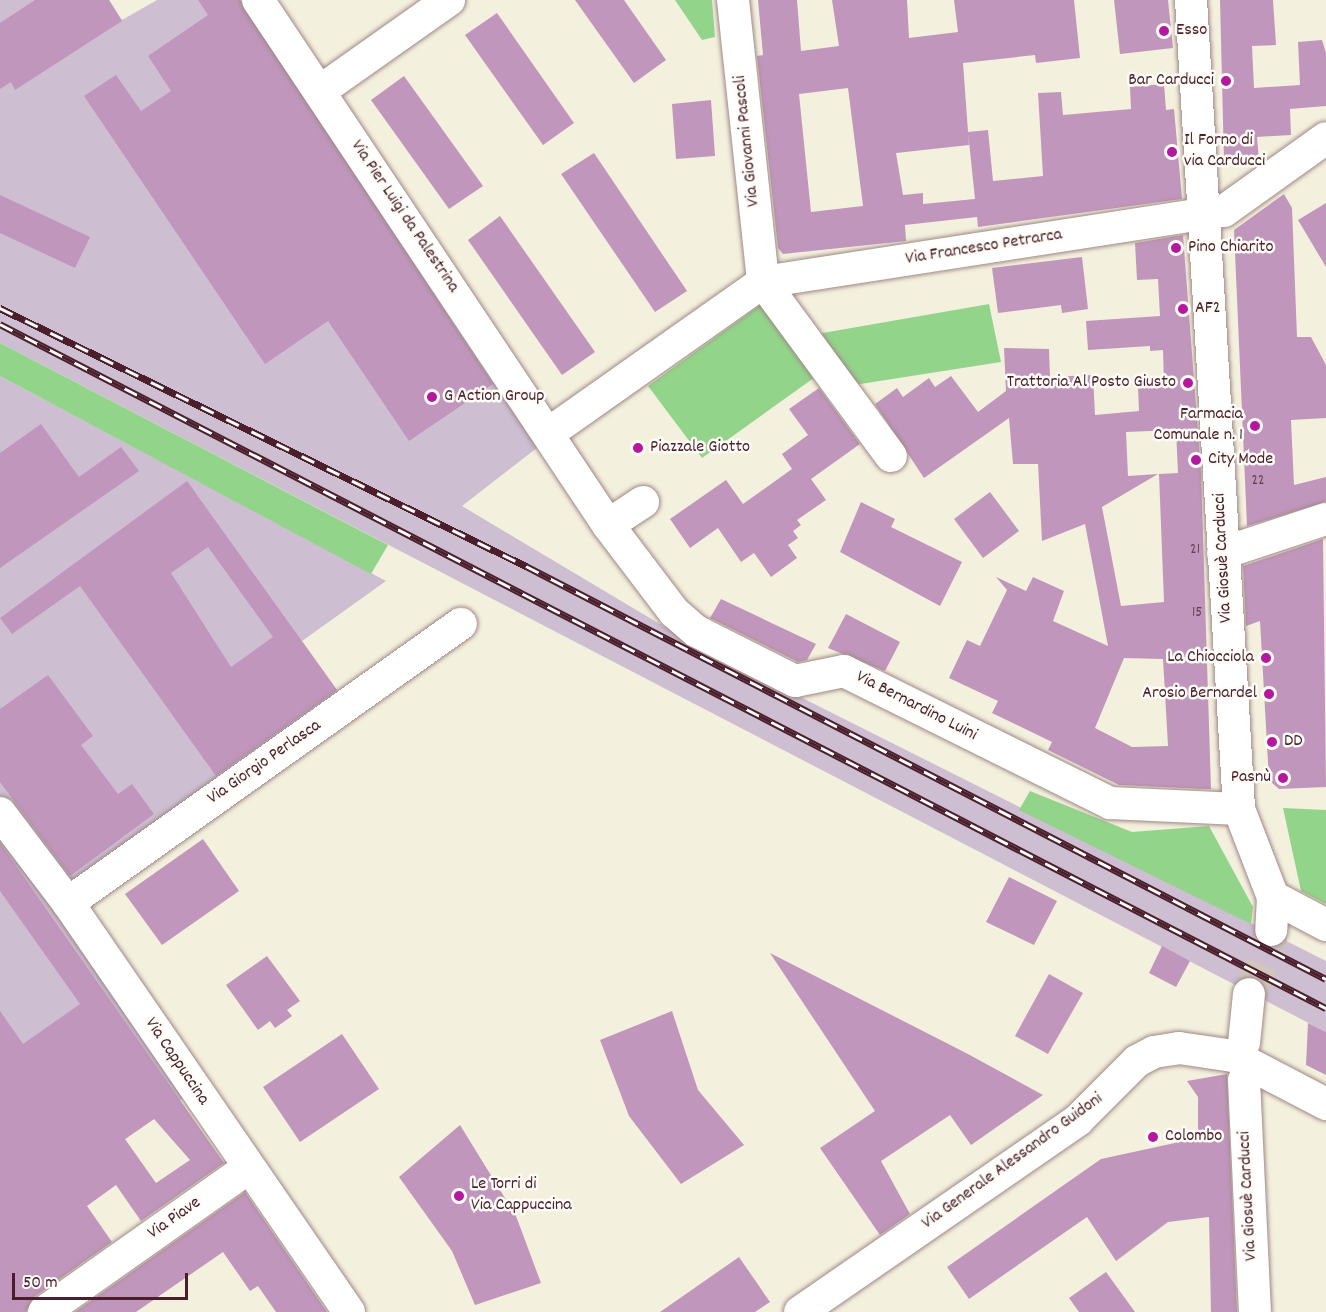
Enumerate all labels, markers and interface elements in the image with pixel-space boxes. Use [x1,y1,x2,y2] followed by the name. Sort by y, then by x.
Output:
[1176,20,1207,42] place label: Esso
[1157,24,1171,38] marker: Esso
[1128,70,1214,92] place label: Bar Carducci
[730,74,766,208] street label: Via Giovanni Pascoli
[1219,74,1233,88] marker: Bar Carducci
[1184,131,1265,174] place label: Il Forno di via Carducci
[345,137,463,297] street label: Via Pier Luigi da Palestrina
[1165,145,1179,159] marker: Il Forno di via Carducci
[904,225,1064,271] street label: Via Francesco Petrarca
[1188,237,1273,259] place label: Pino Chiarito
[1169,241,1183,255] marker: Pino Chiarito
[1195,298,1221,320] place label: AF2
[1176,302,1190,316] marker: AF2
[1007,372,1176,394] place label: Trattoria Al Posto Giusto
[1181,376,1195,390] marker: Trattoria Al Posto Giusto
[444,386,544,408] place label: G Action Group
[425,390,439,404] marker: G Action Group
[1154,405,1243,448] place label: Farmacia Comunale n. 1
[1248,419,1262,433] marker: Farmacia Comunale n. 1
[650,437,750,459] place label: Piazzale Giotto
[631,441,645,455] marker: Piazzale Giotto
[1208,449,1273,471] place label: City Mode
[1189,453,1203,467] marker: City Mode
[1251,473,1265,491] house number: 22
[1210,492,1238,624] street label: Via Giosuè Carducci
[1190,542,1200,560] house number: 21
[1192,605,1202,623] house number: 15
[1167,647,1254,669] place label: La Chiocciola
[1259,651,1273,665] marker: La Chiocciola
[852,667,980,747] street label: Via Bernardino Luini
[1142,683,1257,705] place label: Arosio Bernardel
[1262,687,1276,701] marker: Arosio Bernardel
[204,716,326,810] street label: Via Giorgio Perlasca
[1284,731,1303,753] place label: DD
[1265,735,1279,749] marker: DD
[1231,767,1271,789] place label: Pasnù
[1276,771,1290,785] marker: Pasnù
[139,1014,213,1110] street label: Via Cappuccina
[918,1089,1108,1235] street label: Via Generale Alessandro Guidoni
[1165,1126,1222,1148] place label: Colombo
[1146,1130,1160,1144] marker: Colombo
[1235,1130,1263,1262] street label: Via Giosuè Carducci
[471,1175,572,1218] place label: Le Torri di Via Cappuccina
[452,1189,466,1203] marker: Le Torri di Via Cappuccina
[144,1193,206,1245] street label: Via Piave
[15,1261,190,1299] scale bar
[23,1271,58,1296] text: 50 m

